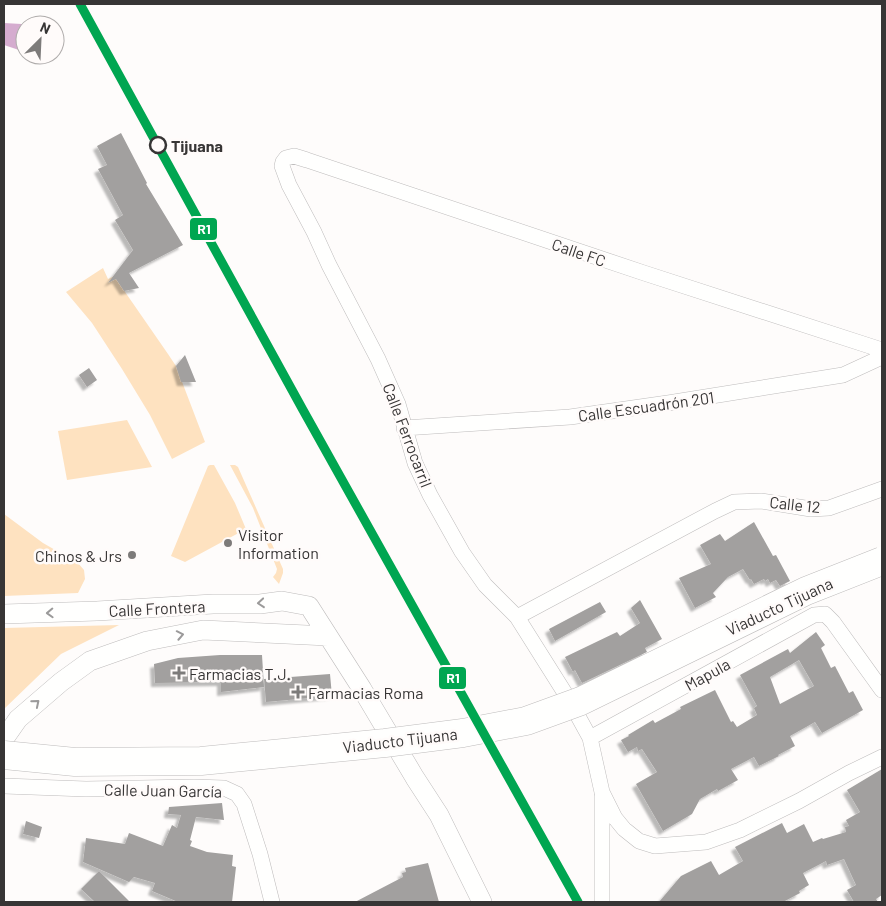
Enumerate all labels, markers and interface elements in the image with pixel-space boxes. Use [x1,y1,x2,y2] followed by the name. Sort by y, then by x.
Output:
[15,15,65,65] north arrow
[38,18,53,37] text: N
[149,136,167,154] marker: Tijuana
[171,136,223,155] place label: Tijuana
[189,217,218,241] line badge: R1
[197,220,211,237] text: R1
[550,234,608,270] street label: Calle FC
[379,380,437,490] street label: Calle Ferrocarril
[577,387,715,425] street label: Calle Escuadrón 201
[769,492,821,516] street label: Calle 12
[238,525,319,562] place label: Visitor Information
[222,537,234,549] marker: Visitor Information
[35,546,122,565] place label: Chinos & Jrs
[126,549,138,561] marker: Chinos & Jrs
[723,573,835,639] street label: Viaducto Tijuana
[108,596,206,620] street label: Calle Frontera
[257,597,265,608] one-way arrow
[46,607,54,618] one-way arrow
[175,630,184,640] one-way arrow
[681,654,733,694] street label: Mapula
[189,664,291,683] place label: Farmacias T.J.
[438,666,467,690] line badge: R1
[173,667,185,679] marker: Farmacias T.J.
[446,669,460,686] text: R1
[308,683,423,702] place label: Farmacias Roma
[292,686,304,698] marker: Farmacias Roma
[30,701,39,709] one-way arrow
[342,724,458,756] street label: Viaducto Tijuana
[104,779,222,801] street label: Calle Juan García

